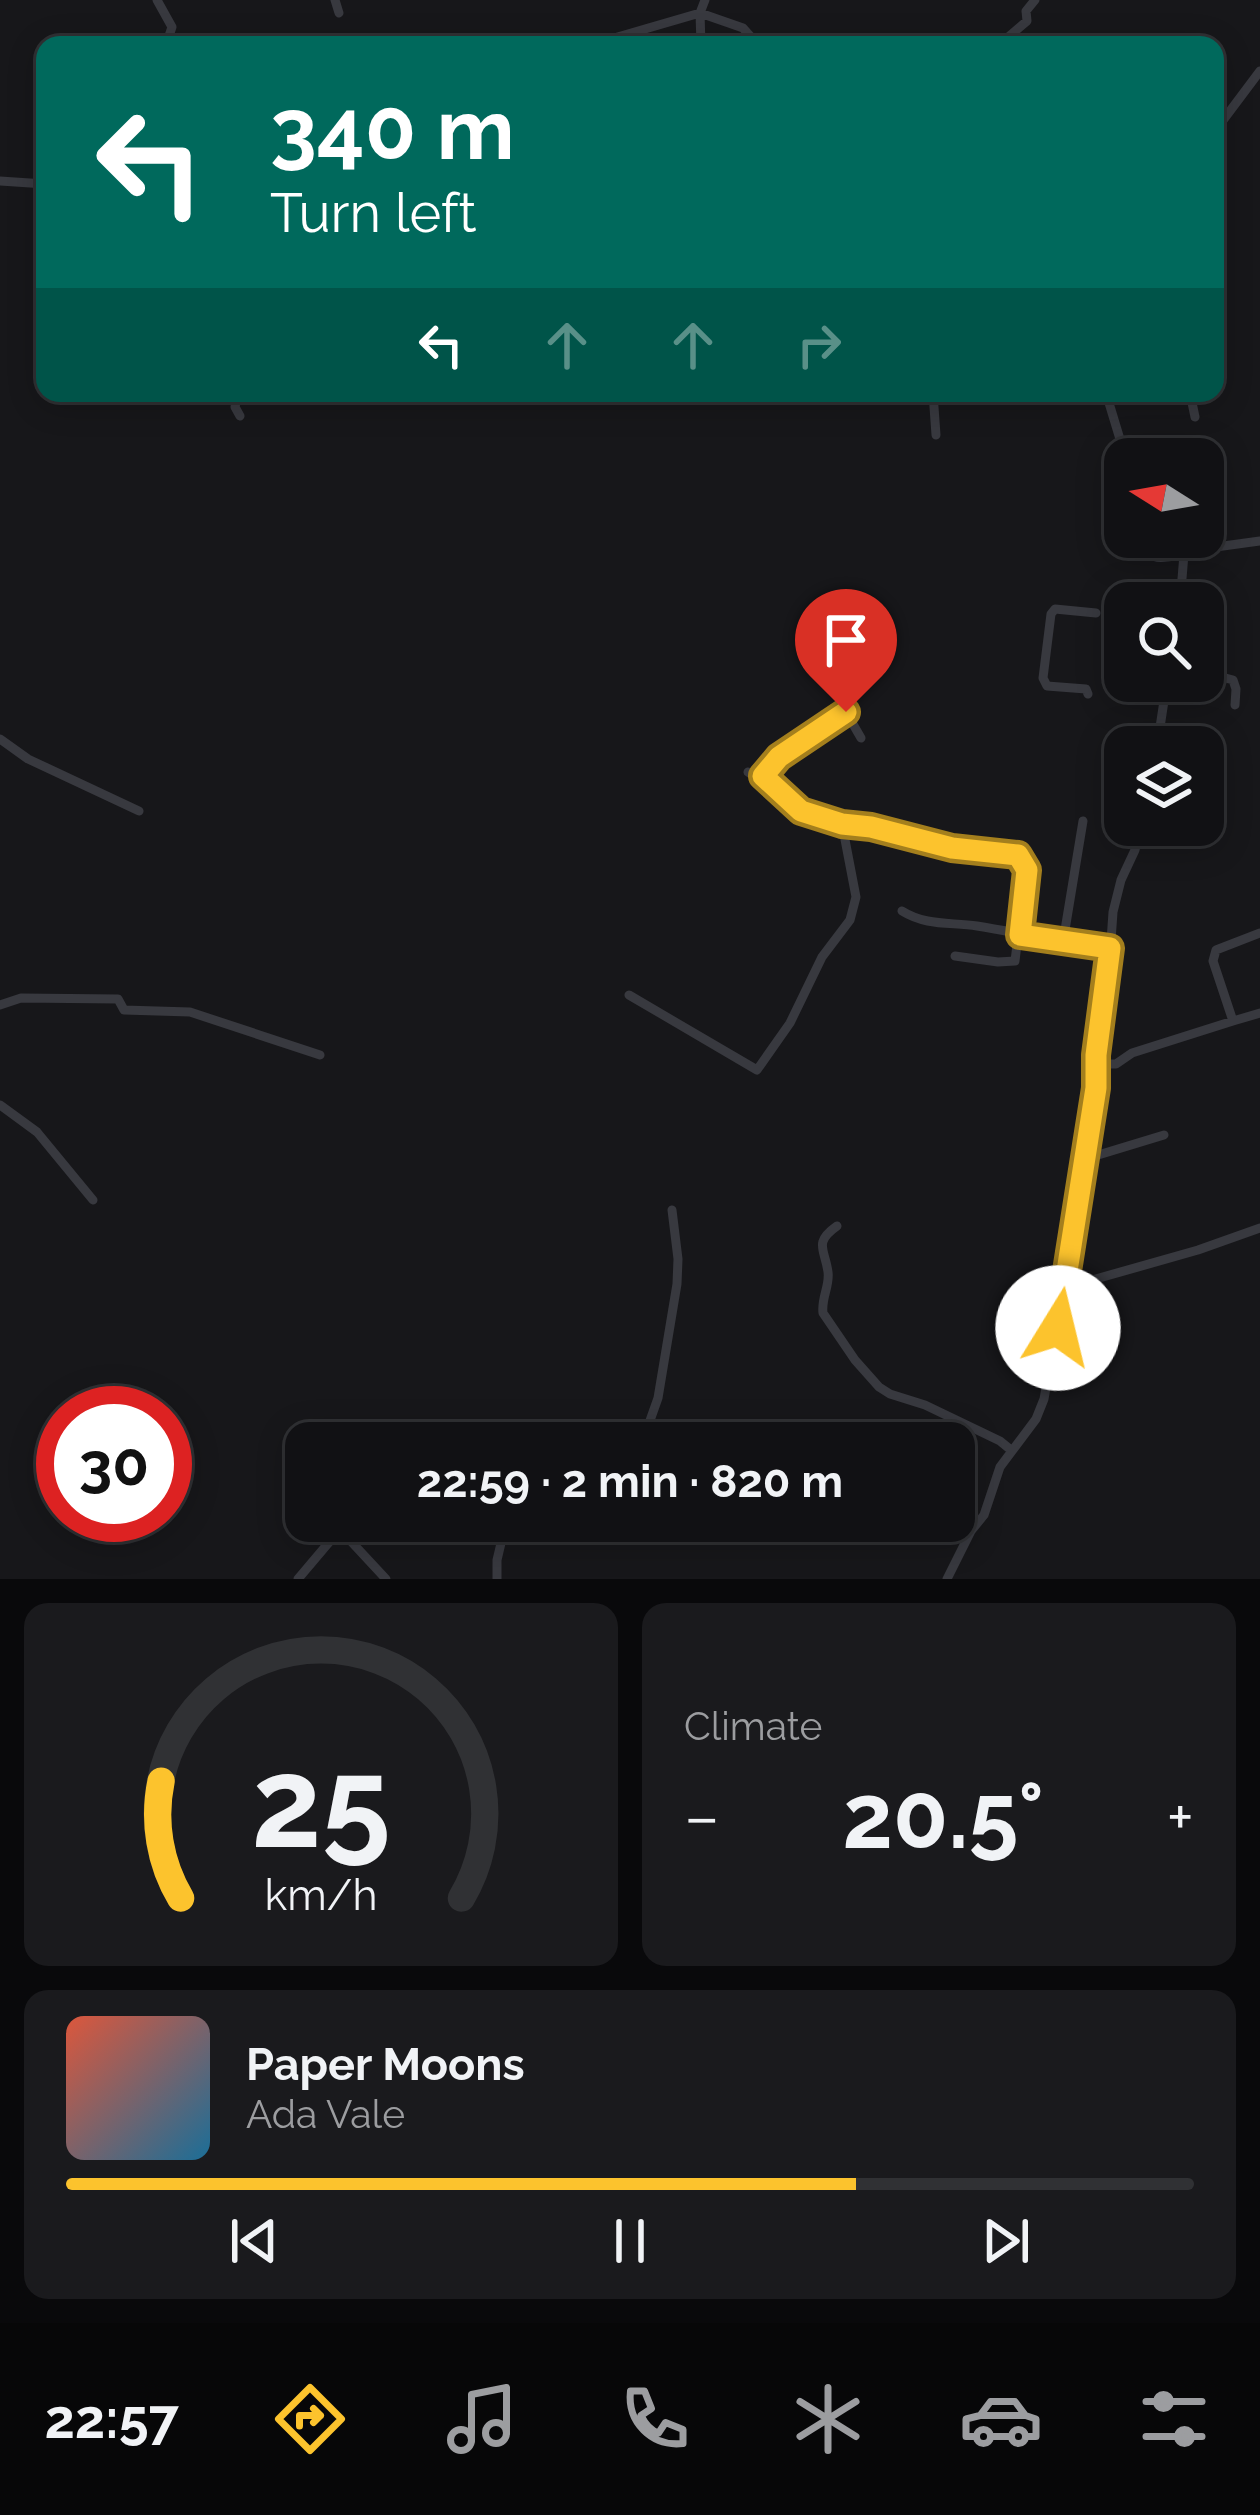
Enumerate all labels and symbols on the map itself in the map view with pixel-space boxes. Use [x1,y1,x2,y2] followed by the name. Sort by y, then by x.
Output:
[1104,438,1224,558] north arrow
[795,589,897,712] pin
[995,1265,1121,1391] position arrow
[36,1386,192,1542] speed limit sign: 30

